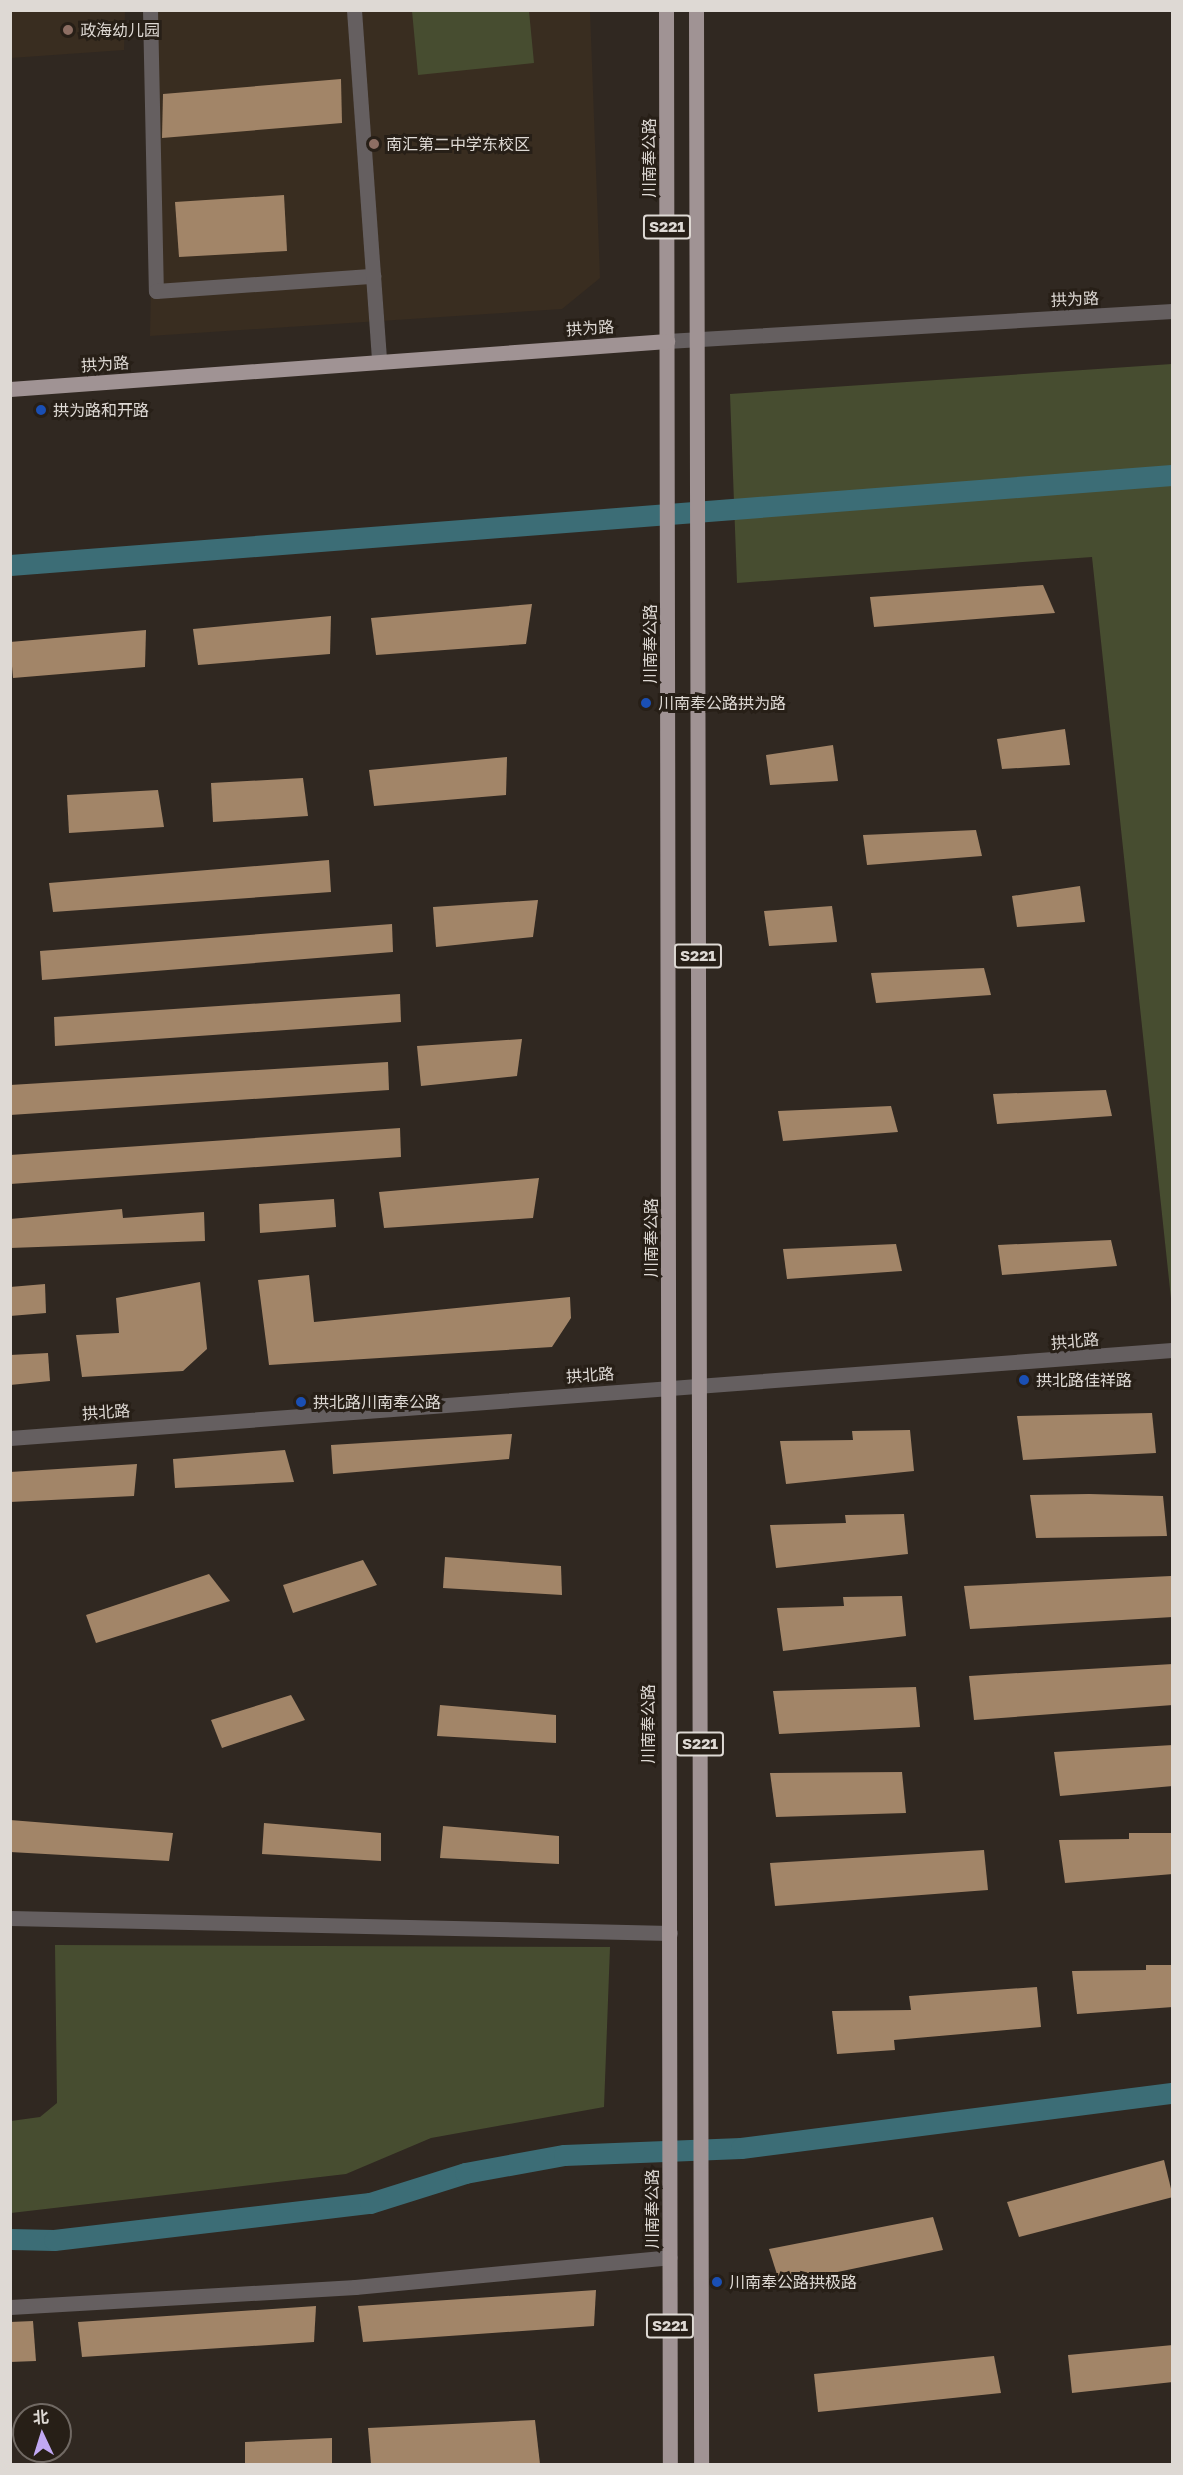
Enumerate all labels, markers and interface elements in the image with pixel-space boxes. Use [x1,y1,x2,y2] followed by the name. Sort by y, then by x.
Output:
[80,20,160,40] place label: 政海幼儿园
[61,23,75,37] marker: 政海幼儿园
[639,118,659,198] street label: 川南奉公路
[386,134,530,154] place label: 南汇第二中学东校区
[367,137,381,151] marker: 南汇第二中学东校区
[642,215,692,239] road number: S221
[1051,288,1099,310] street label: 拱为路
[565,317,615,339] street label: 拱为路
[80,353,130,375] street label: 拱为路
[53,400,149,420] place label: 拱为路和开路
[34,403,48,417] marker: 拱为路和开路
[640,604,660,684] street label: 川南奉公路
[658,693,786,713] place label: 川南奉公路拱为路
[639,696,653,710] marker: 川南奉公路拱为路
[672,944,724,968] road number: S221
[641,1198,661,1278] street label: 川南奉公路
[1050,1329,1100,1353] street label: 拱北路
[565,1364,615,1386] street label: 拱北路
[1036,1370,1132,1390] place label: 拱北路佳祥路
[1017,1373,1031,1387] marker: 拱北路佳祥路
[313,1392,441,1412] place label: 拱北路川南奉公路
[294,1395,308,1409] marker: 拱北路川南奉公路
[81,1401,131,1423] street label: 拱北路
[638,1684,658,1764] street label: 川南奉公路
[674,1732,726,1756] road number: S221
[642,2169,662,2249] street label: 川南奉公路
[729,2272,857,2292] place label: 川南奉公路拱极路
[710,2275,724,2289] marker: 川南奉公路拱极路
[644,2314,696,2338] road number: S221
[12,2403,72,2463] north arrow
[32,2407,50,2428] text: 北

